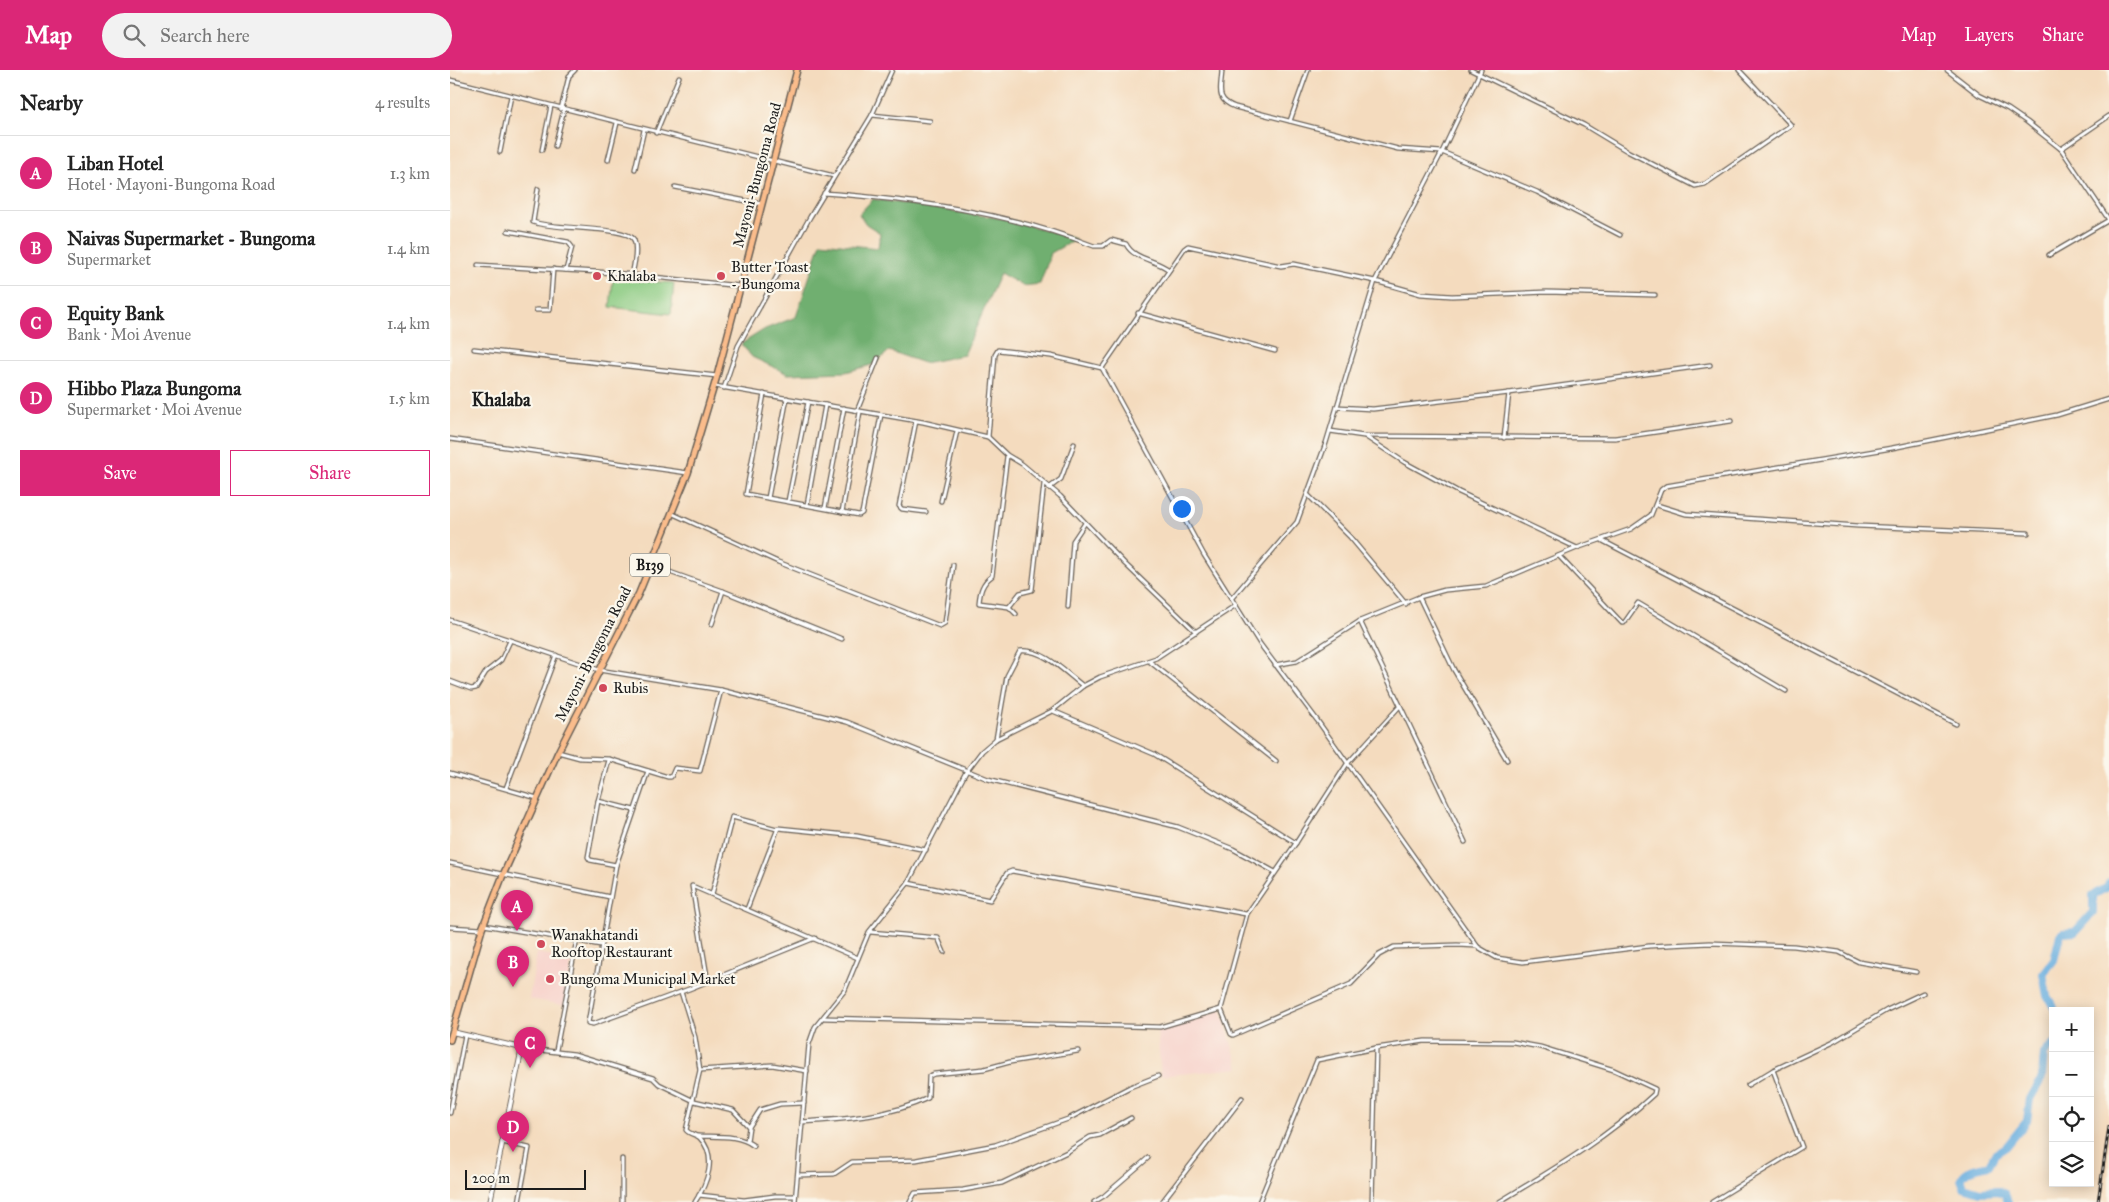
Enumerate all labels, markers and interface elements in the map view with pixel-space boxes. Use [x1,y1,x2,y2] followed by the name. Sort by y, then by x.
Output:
[102,13,452,58] search box
[25,20,72,50] text: Map
[120,21,148,49] icon: search
[160,24,250,47] text: Search here
[1901,24,1936,46] text: Map
[1964,24,2014,46] text: Layers
[2042,24,2084,46] text: Share
[20,90,83,116] text: Nearby
[375,93,430,112] text: 4 results
[729,100,785,249] street label: Mayoni-Bungoma Road
[67,152,164,175] text: Liban Hotel
[31,164,41,183] text: A
[390,164,430,183] text: 1.3 km
[67,175,275,194] text: Hotel · Mayoni-Bungoma Road
[67,227,315,250] text: Naivas Supermarket - Bungoma
[31,239,41,258] text: B
[387,239,430,258] text: 1.4 km
[67,250,151,269] text: Supermarket
[731,258,809,293] place label: Butter Toast - Bungoma
[607,267,657,285] place label: Khalaba
[591,270,603,282] marker: Khalaba
[715,270,727,282] marker: Butter Toast - Bungoma
[67,302,164,325] text: Equity Bank
[31,314,41,333] text: C
[387,314,430,333] text: 1.4 km
[67,325,191,344] text: Bank · Moi Avenue
[67,377,241,400] text: Hibbo Plaza Bungoma
[30,389,42,408] text: D
[389,389,430,408] text: 1.5 km
[471,389,531,411] district label: Khalaba
[67,400,242,419] text: Supermarket · Moi Avenue
[20,450,220,496] button: Save
[230,450,430,496] button: Share
[1169,496,1195,522] your location
[630,554,670,576] road number: B139
[551,583,635,725] street label: Mayoni-Bungoma Road
[613,679,648,697] place label: Rubis
[597,682,609,694] marker: Rubis
[501,890,533,931] pin: A
[551,926,673,961] place label: Wanakhatandi Rooftop Restaurant
[535,938,547,950] marker: Wanakhatandi Rooftop Restaurant
[497,946,529,987] pin: B
[560,970,736,988] place label: Bungoma Municipal Market
[544,973,556,985] marker: Bungoma Municipal Market
[2049,1007,2094,1187] map controls
[2049,1007,2094,1052] button: +
[514,1027,546,1068] pin: C
[2049,1052,2094,1097] button: −
[2049,1097,2094,1142] button: locate
[497,1111,529,1152] pin: D
[2049,1142,2094,1187] button: layers
[465,1167,586,1190] scale bar
[472,1170,510,1187] text: 200 m

